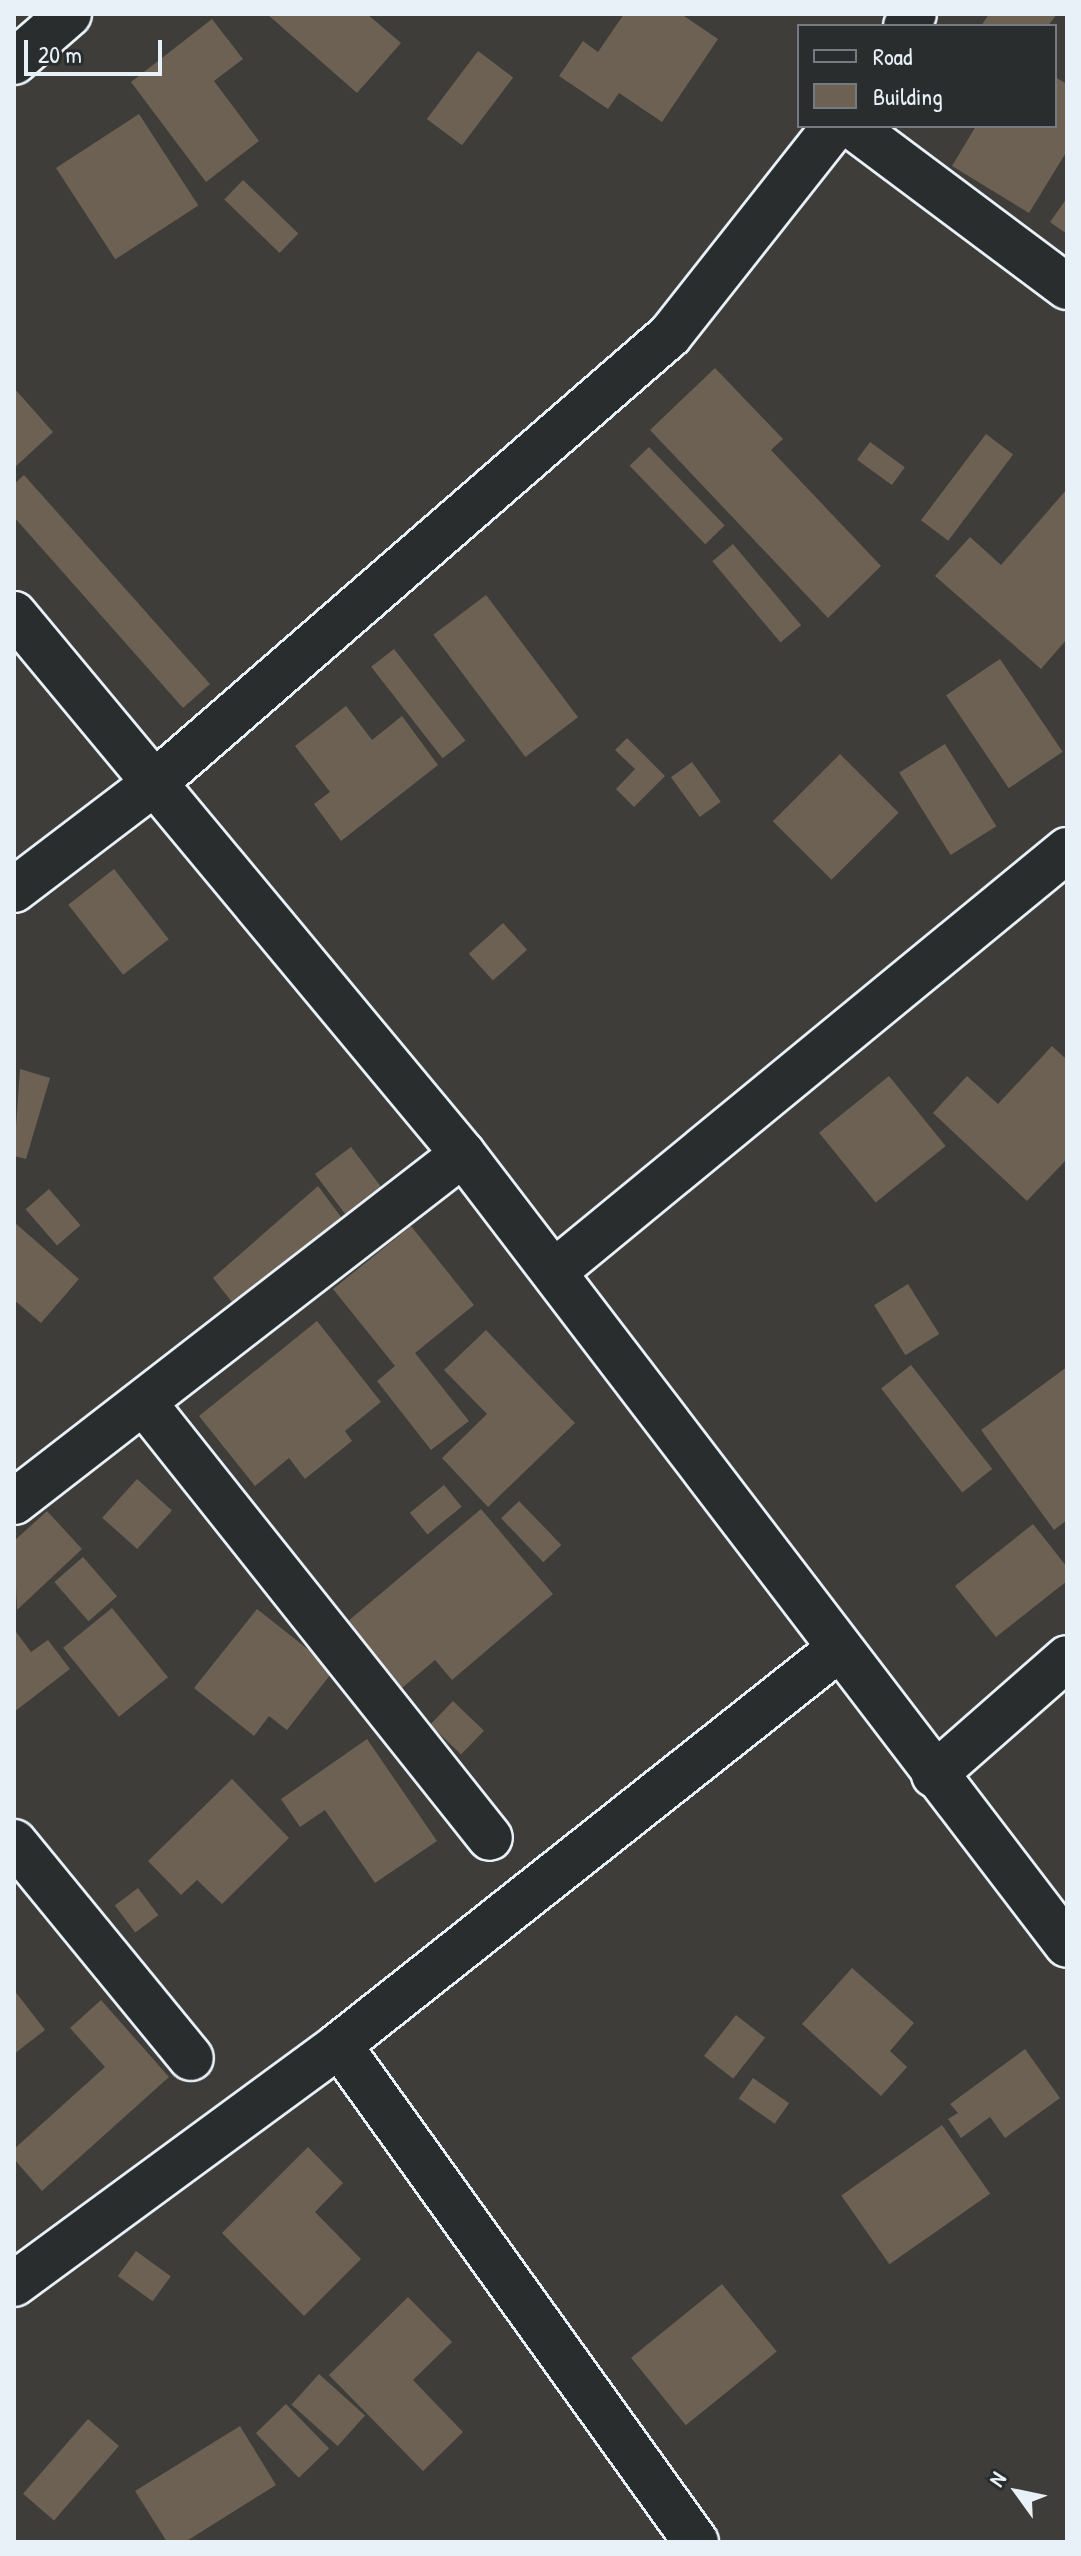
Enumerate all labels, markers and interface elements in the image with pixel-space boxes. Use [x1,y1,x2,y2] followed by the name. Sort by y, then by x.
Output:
[28,24,166,74] scale bar
[797,24,1057,128] legend
[38,38,82,70] text: 20 m
[873,40,912,72] text: Road
[873,80,943,112] text: Building
[977,2452,1057,2532] north arrow
[981,2466,1013,2492] text: N

